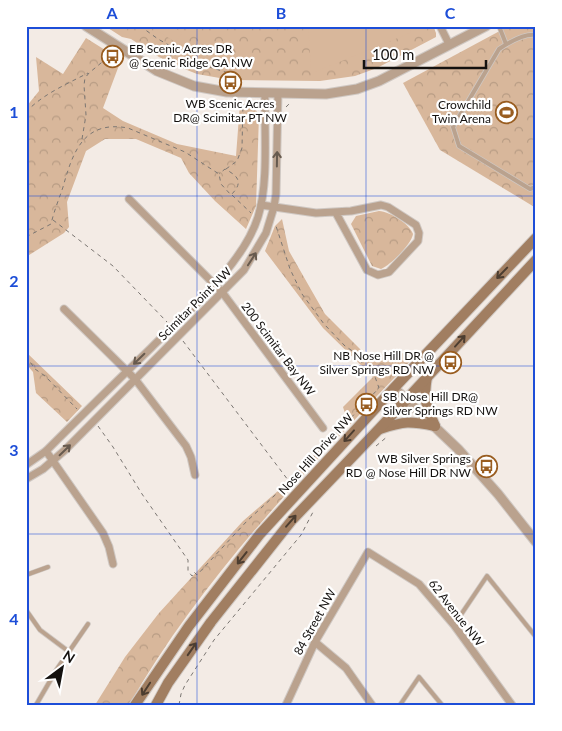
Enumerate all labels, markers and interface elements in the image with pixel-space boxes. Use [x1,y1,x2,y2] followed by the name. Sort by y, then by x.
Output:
[105,3,118,22] text: A
[276,3,286,22] text: B
[445,3,456,22] text: C
[364,38,487,70] scale bar
[129,41,253,70] place label: EB Scenic Acres DR @ Scenic Ridge GA NW
[101,44,125,68] bus stop icon: EB Scenic Acres DR @ Scenic Ridge GA NW
[372,45,414,63] text: 100 m
[218,71,242,95] bus stop icon: WB Scenic Acres DR@ Scimitar PT NW
[173,96,287,125] place label: WB Scenic Acres DR@ Scimitar PT NW
[432,97,491,126] place label: Crowchild Twin Arena
[495,100,519,124] sports icon: Crowchild Twin Arena
[9,102,19,121] text: 1
[272,151,282,167] one-way arrow
[247,252,257,266] one-way arrow
[155,263,235,343] street label: Scimitar Point NW
[496,267,508,279] one-way arrow
[9,271,19,290] text: 2
[238,299,319,399] street label: 200 Scimitar Bay NW
[454,335,466,348] one-way arrow
[319,348,435,377] place label: NB Nose Hill DR @ Silver Springs RD NW
[438,351,462,375] bus stop icon: NB Nose Hill DR @ Silver Springs RD NW
[133,353,145,365] one-way arrow
[383,389,498,418] place label: SB Nose Hill DR@ Silver Springs RD NW
[355,392,379,416] bus stop icon: SB Nose Hill DR@ Silver Springs RD NW
[275,409,356,497] street label: Nose Hill Drive NW
[343,430,355,443] one-way arrow
[9,440,19,459] text: 3
[59,444,71,456] one-way arrow
[346,451,472,480] place label: WB Silver Springs RD @ Nose Hill DR NW
[475,454,499,478] bus stop icon: WB Silver Springs RD @ Nose Hill DR NW
[286,515,297,528] one-way arrow
[237,551,247,565] one-way arrow
[426,576,488,650] street label: 62 Avenue NW
[290,586,339,657] street label: 84 Street NW
[9,609,19,628] text: 4
[187,643,197,657] one-way arrow
[38,644,88,694] north arrow
[60,646,78,667] text: N
[140,682,151,696] one-way arrow

